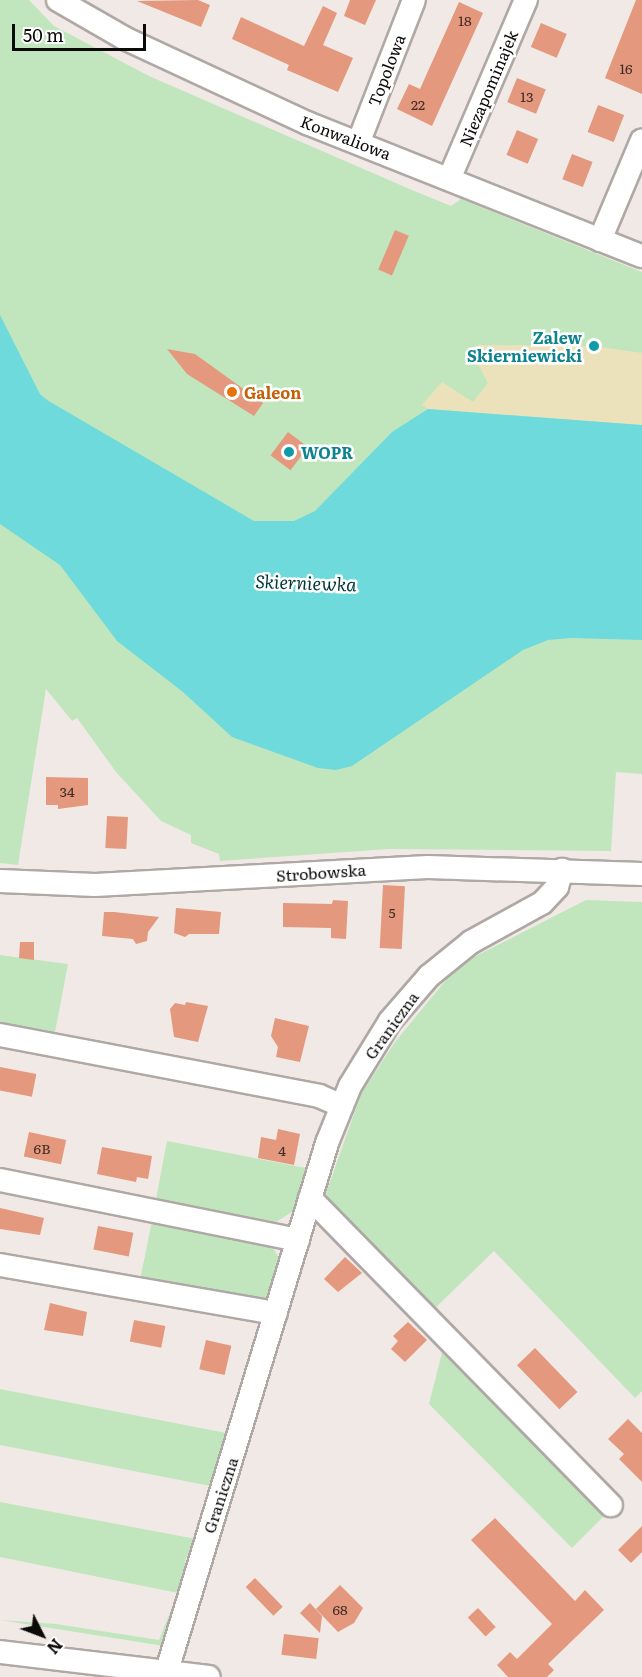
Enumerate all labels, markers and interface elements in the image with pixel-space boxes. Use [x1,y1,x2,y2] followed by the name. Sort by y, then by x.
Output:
[15,12,148,50] scale bar
[458,12,472,28] house number: 18
[23,21,64,48] text: 50 m
[455,27,521,149] street label: Niezapominajek
[363,31,409,109] street label: Topolowa
[619,60,633,76] house number: 16
[520,88,534,104] house number: 13
[411,96,425,112] house number: 22
[298,111,394,163] street label: Konwaliowa
[467,327,582,365] place label: Zalew Skierniewicki
[587,339,601,353] marker: Zalew Skierniewicki
[244,382,301,402] place label: Galeon
[225,385,239,399] marker: Galeon
[301,442,353,462] place label: WOPR
[282,445,296,459] marker: WOPR
[255,570,357,596] water label: Skierniewka
[59,783,75,799] house number: 34
[275,859,367,885] street label: Strobowska
[388,904,396,920] house number: 5
[360,987,422,1063] street label: Graniczna
[34,1140,50,1156] house number: 6B
[278,1142,286,1158] house number: 4
[199,1454,241,1536] street label: Graniczna
[332,1601,348,1617] house number: 68
[12,1605,72,1665] north arrow
[42,1634,69,1660] text: N

